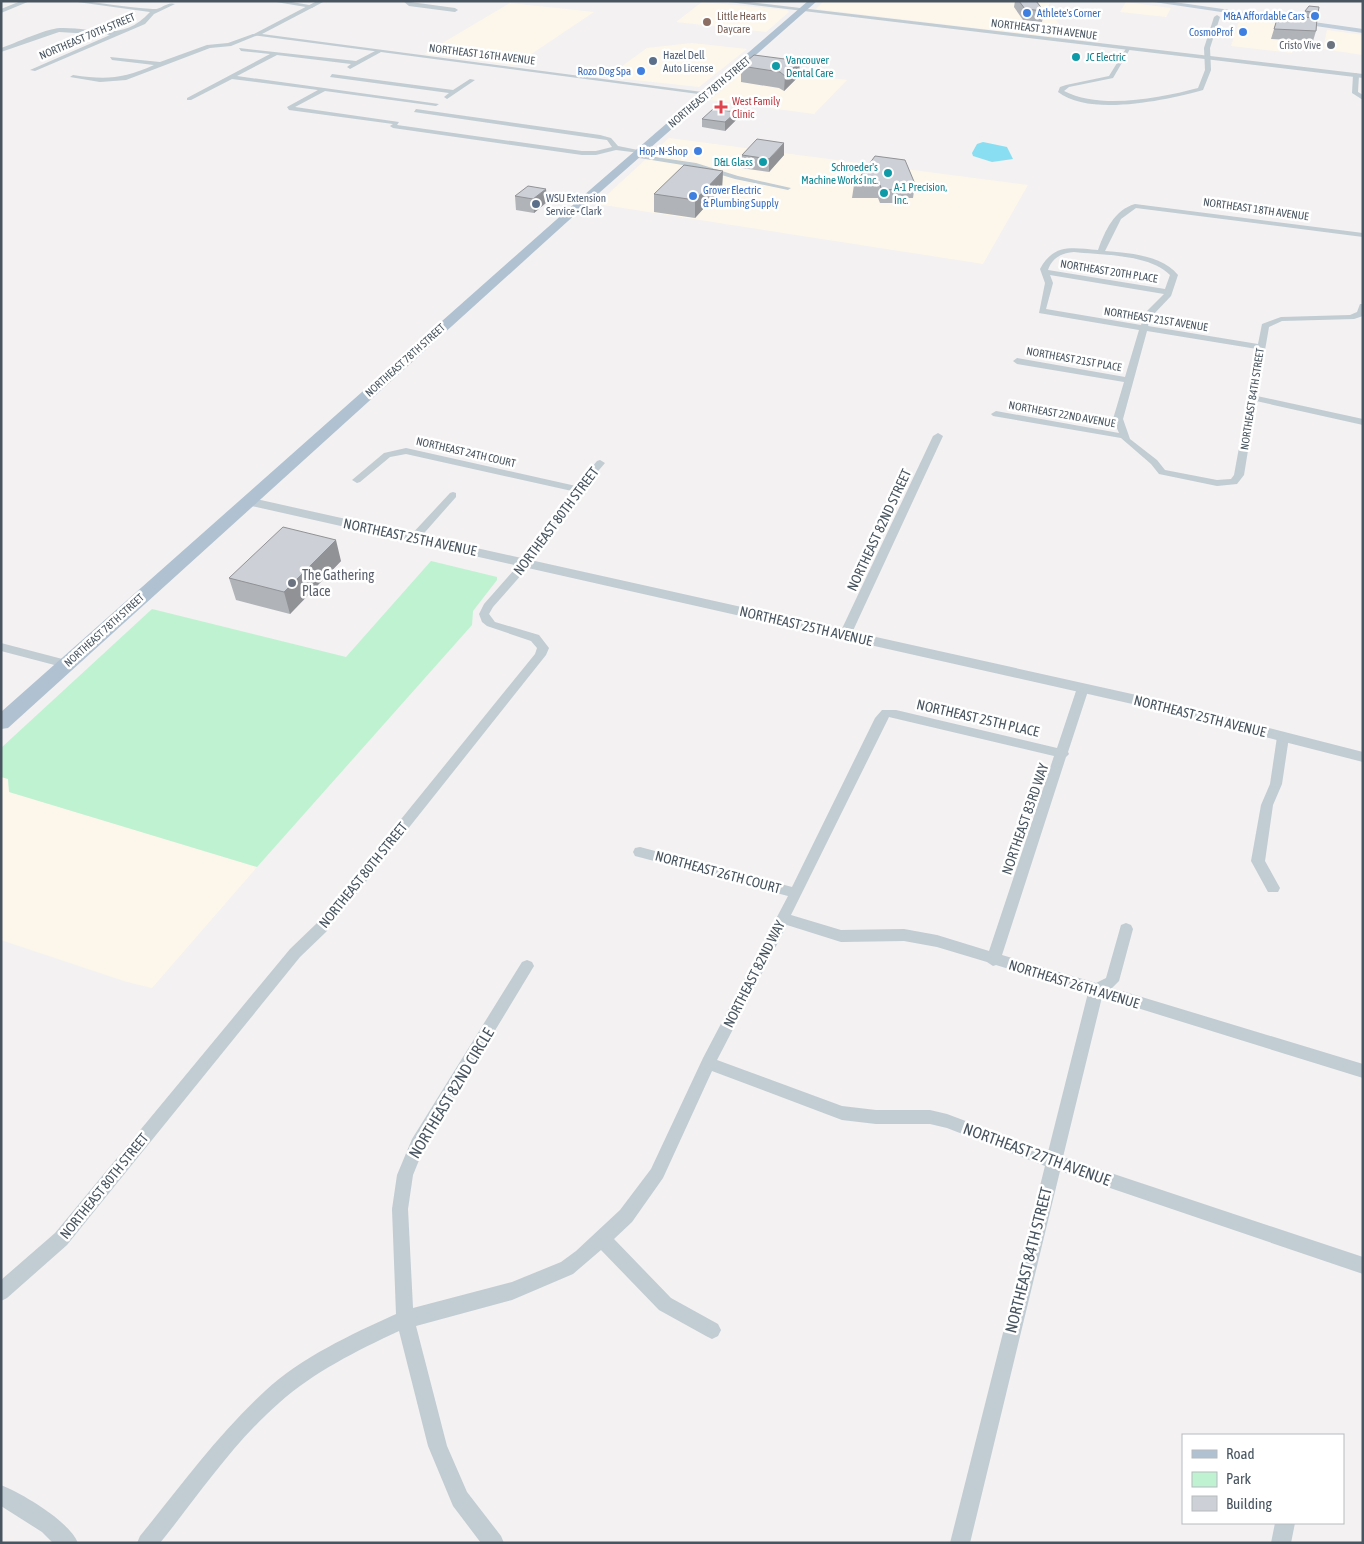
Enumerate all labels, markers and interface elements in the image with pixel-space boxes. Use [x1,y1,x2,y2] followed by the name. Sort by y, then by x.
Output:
[1021,7,1033,19] marker: Athlete's Corner
[1037,7,1101,19] place label: Athlete's Corner
[37,10,137,62] street label: NORTHEAST 70TH STREET
[717,10,766,35] place label: Little Hearts Daycare
[1223,10,1305,22] place label: M&A Affordable Cars
[1309,10,1321,22] marker: M&A Affordable Cars
[701,16,713,28] marker: Little Hearts Daycare
[990,17,1098,41] street label: NORTHEAST 13TH AVENUE
[1189,26,1233,38] place label: CosmoProf
[1237,26,1249,38] marker: CosmoProf
[1279,39,1321,51] place label: Cristo Vive
[1325,39,1337,51] marker: Cristo Vive
[428,42,536,66] street label: NORTHEAST 16TH AVENUE
[663,49,714,74] place label: Hazel Dell Auto License
[1070,51,1082,63] marker: JC Electric
[1086,51,1126,63] place label: JC Electric
[666,54,752,130] street label: NORTHEAST 78TH STREET
[786,54,834,79] place label: Vancouver Dental Care
[647,55,659,67] marker: Hazel Dell Auto License
[770,60,782,72] marker: Vancouver Dental Care
[577,65,631,77] place label: Rozo Dog Spa
[635,65,647,77] marker: Rozo Dog Spa
[732,95,781,120] place label: West Family Clinic
[714,100,728,114] marker: West Family Clinic
[639,145,688,157] place label: Hop-N-Shop
[692,145,704,157] marker: Hop-N-Shop
[714,156,753,168] place label: D&L Glass
[757,156,769,168] marker: D&L Glass
[801,161,878,186] place label: Schroeder's Machine Works Inc.
[882,167,894,179] marker: Schroeder's Machine Works Inc.
[894,181,947,206] place label: A-1 Precision, Inc.
[703,184,779,209] place label: Grover Electric & Plumbing Supply
[878,187,890,199] marker: A-1 Precision, Inc.
[687,190,699,202] marker: Grover Electric & Plumbing Supply
[546,192,606,217] place label: WSU Extension Service - Clark
[1202,196,1310,222] street label: NORTHEAST 18TH AVENUE
[530,198,542,210] marker: WSU Extension Service - Clark
[1059,257,1159,285] street label: NORTHEAST 20TH PLACE
[1103,305,1209,333] street label: NORTHEAST 21ST AVENUE
[363,321,447,399] street label: NORTHEAST 78TH STREET
[1025,345,1123,373] street label: NORTHEAST 21ST PLACE
[1238,347,1266,451] street label: NORTHEAST 84TH STREET
[1008,399,1117,429] street label: NORTHEAST 22ND AVENUE
[415,435,517,469] street label: NORTHEAST 24TH COURT
[510,464,602,578] street label: NORTHEAST 80TH STREET
[844,466,914,594] street label: NORTHEAST 82ND STREET
[342,515,478,559] street label: NORTHEAST 25TH AVENUE
[302,567,374,599] place label: The Gathering Place
[286,577,298,589] marker: The Gathering Place
[62,591,146,669] street label: NORTHEAST 78TH STREET
[738,603,874,649] street label: NORTHEAST 25TH AVENUE
[1132,692,1268,740] street label: NORTHEAST 25TH AVENUE
[915,696,1041,740] street label: NORTHEAST 25TH PLACE
[998,761,1052,877] street label: NORTHEAST 83RD WAY
[316,819,410,931] street label: NORTHEAST 80TH STREET
[653,848,783,896] street label: NORTHEAST 26TH COURT
[720,917,788,1030] street label: NORTHEAST 82ND WAY
[1007,957,1141,1012] street label: NORTHEAST 26TH AVENUE
[405,1025,497,1161] street label: NORTHEAST 82ND CIRCLE
[961,1119,1113,1189] street label: NORTHEAST 27TH AVENUE
[57,1130,151,1242] street label: NORTHEAST 80TH STREET
[1001,1185,1055,1335] street label: NORTHEAST 84TH STREET
[1182,1434,1344,1524] legend
[1226,1445,1255,1462] text: Road
[1226,1470,1251,1487] text: Park
[1226,1495,1272,1512] text: Building

